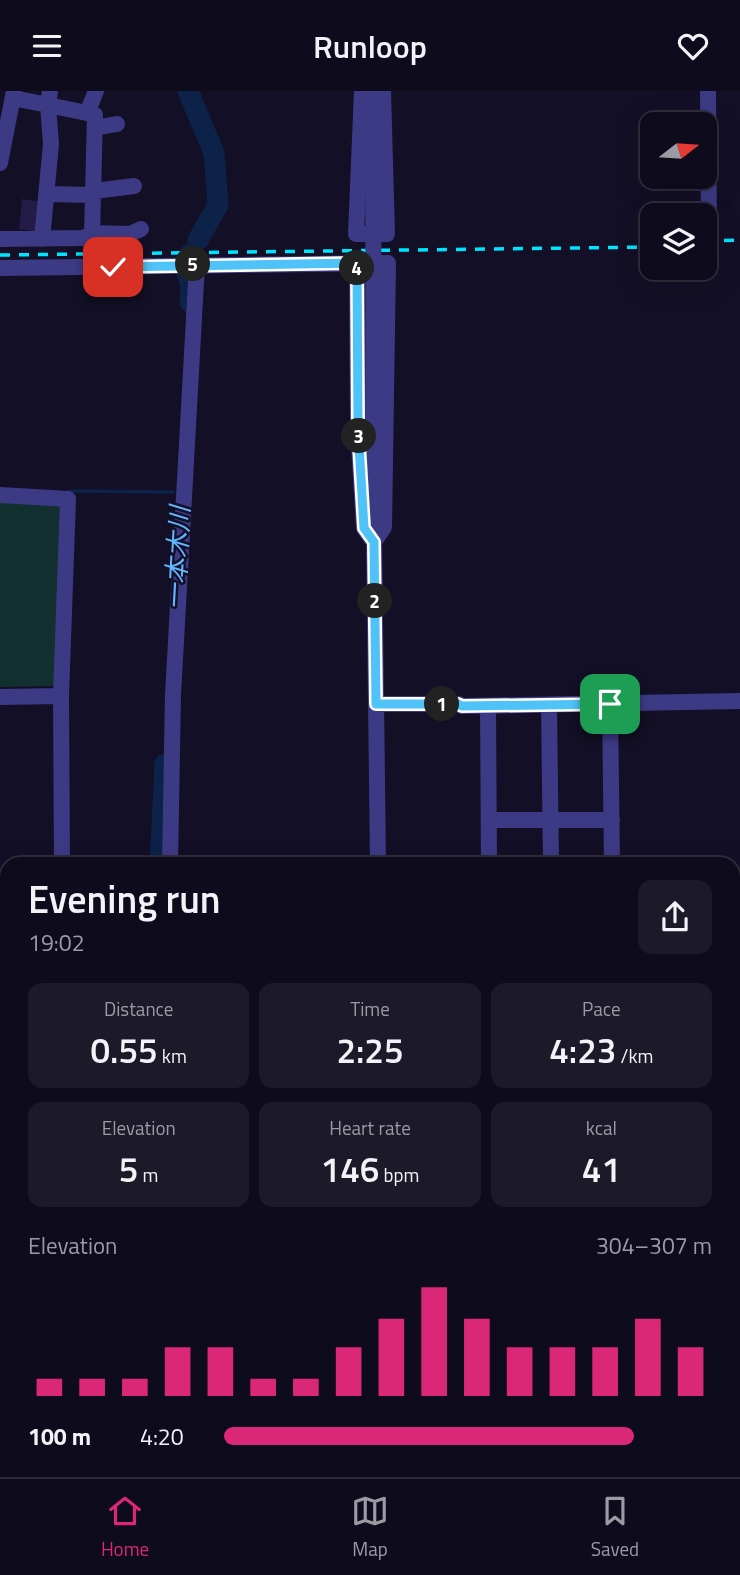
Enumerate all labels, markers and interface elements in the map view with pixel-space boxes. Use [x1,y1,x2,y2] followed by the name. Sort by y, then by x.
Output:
[313,22,427,70] text: Runloop
[28,27,66,65] icon: menu
[674,27,712,65] icon: heart
[640,112,718,189] north arrow
[640,112,717,280] map controls
[640,203,717,280] button: layers
[83,237,143,297] pin
[176,247,210,281] pin: 5
[94,248,132,286] icon: check
[187,249,198,278] text: 5
[340,251,374,285] pin: 4
[351,253,362,282] text: 4
[342,419,376,453] pin: 3
[353,421,364,450] text: 3
[155,502,199,611] water label: 一本木川
[358,583,392,619] pin: 2
[369,586,380,615] text: 2
[580,674,640,734] pin
[591,685,629,723] icon: arrive
[424,687,460,721] pin: 1
[436,689,447,718] text: 1
[28,870,221,928] text: Evening run
[638,880,712,954] button: share
[28,925,85,960] text: 19:02
[104,994,173,1023] text: Distance
[350,994,390,1023] text: Time
[582,994,621,1023] text: Pace
[90,1023,158,1077] text: 0.55
[336,1023,404,1077] text: 2:25
[549,1023,616,1077] text: 4:23
[158,1041,187,1070] text: km
[616,1041,653,1070] text: /km
[102,1113,176,1142] text: Elevation
[329,1113,411,1142] text: Heart rate
[586,1113,617,1142] text: kcal
[119,1142,138,1196] text: 5
[321,1142,379,1196] text: 146
[582,1142,621,1196] text: 41
[138,1160,159,1189] text: m
[379,1160,419,1189] text: bpm
[28,1228,117,1263] text: Elevation
[596,1228,712,1263] text: 304–307 m
[28,1419,91,1454] text: 100 m
[140,1419,184,1454] text: 4:20
[101,1492,149,1563] tab: Home
[351,1492,389,1563] tab: Map
[591,1492,639,1563] tab: Saved

